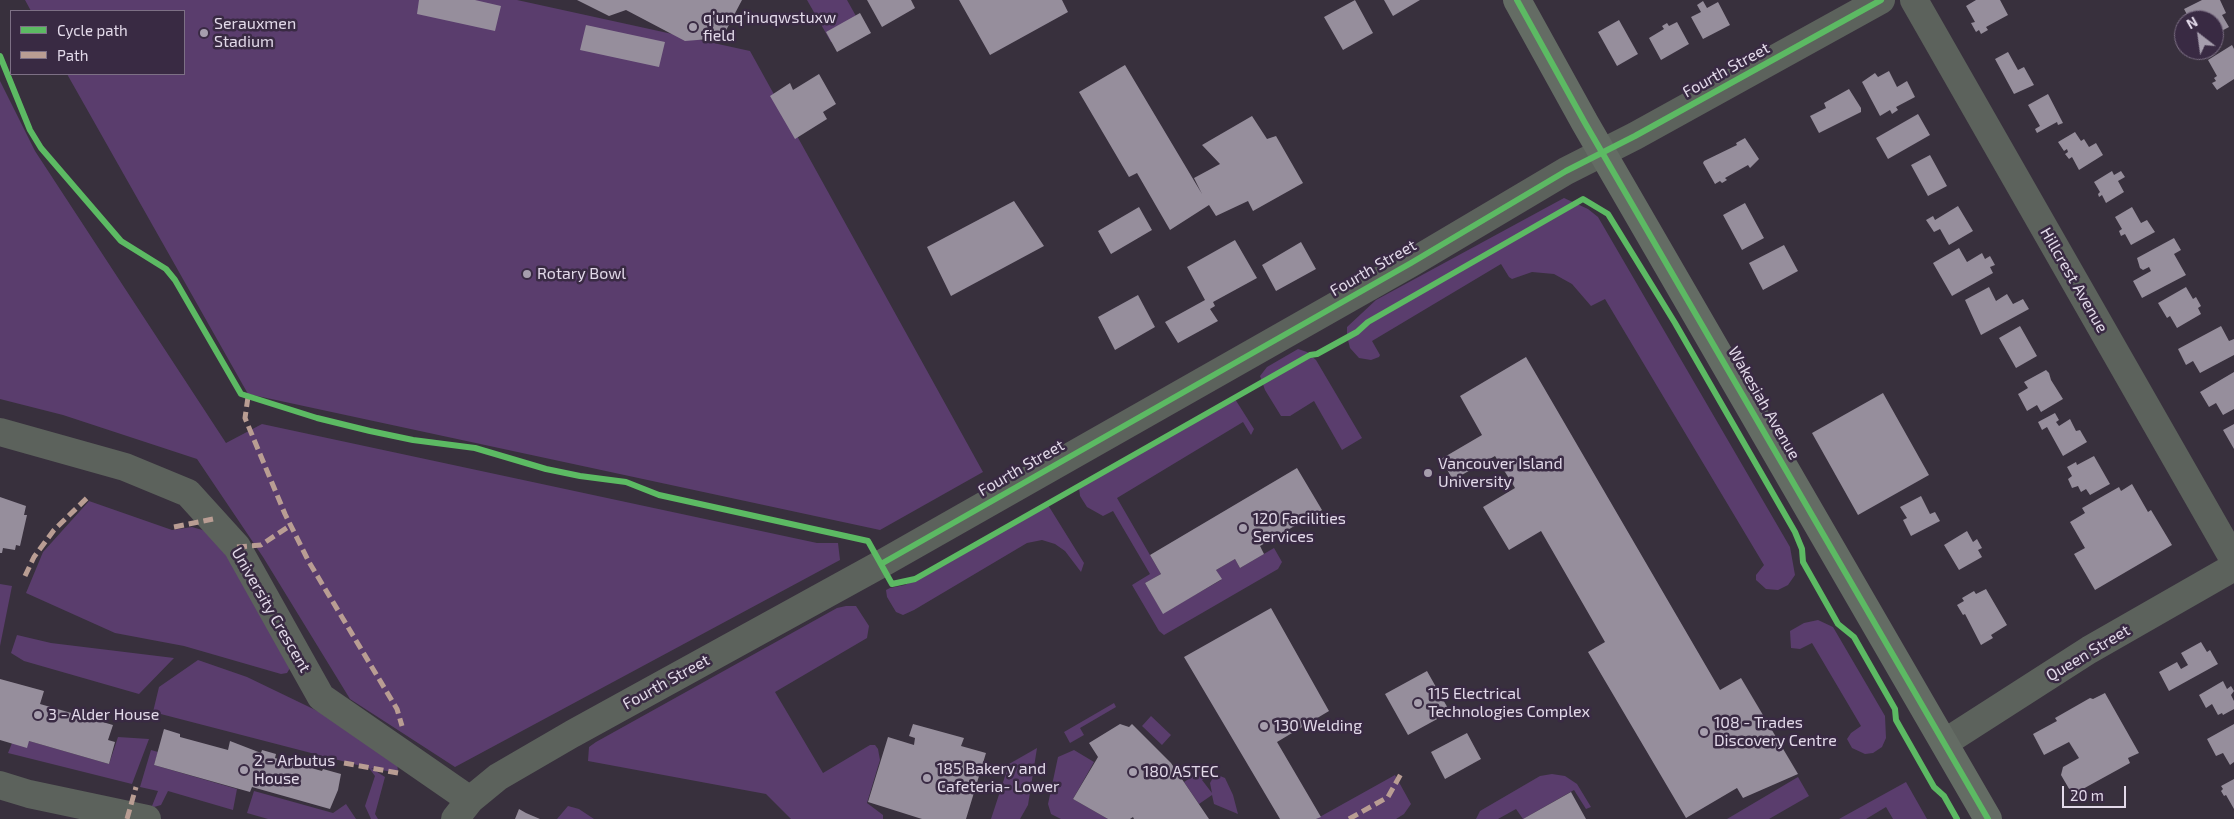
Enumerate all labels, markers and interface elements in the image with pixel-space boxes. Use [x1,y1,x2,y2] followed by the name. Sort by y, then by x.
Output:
[703,8,836,46] place label: q’unq’inuqwstuxw field
[10,10,185,75] legend
[2174,10,2224,60] north arrow
[2183,13,2200,32] text: N
[214,14,296,52] place label: Serauxmen Stadium
[57,21,128,39] text: Cycle path
[687,21,699,33] marker: q’unq’inuqwstuxw field
[198,27,210,39] marker: Serauxmen Stadium
[1679,38,1773,102] street label: Fourth Street
[57,46,88,64] text: Path
[2036,224,2112,336] street label: Hillcrest Avenue
[1326,236,1420,300] street label: Fourth Street
[537,264,626,284] place label: Rotary Bowl
[521,268,533,280] marker: Rotary Bowl
[1724,343,1804,463] street label: Wakesiah Avenue
[974,436,1068,500] street label: Fourth Street
[1438,454,1563,492] place label: Vancouver Island University
[1422,467,1434,479] marker: Vancouver Island University
[1253,509,1346,547] place label: 120 Facilities Services
[1237,522,1249,534] marker: 120 Facilities Services
[227,544,315,676] street label: University Crescent
[2043,620,2133,686] street label: Queen Street
[619,650,713,714] street label: Fourth Street
[1428,684,1590,722] place label: 115 Electrical Technologies Complex
[1412,697,1424,709] marker: 115 Electrical Technologies Complex
[48,705,159,725] place label: 3 - Alder House
[32,709,44,721] marker: 3 - Alder House
[1714,713,1837,751] place label: 108 - Trades Discovery Centre
[1274,716,1362,736] place label: 130 Welding
[1258,720,1270,732] marker: 130 Welding
[1698,726,1710,738] marker: 108 - Trades Discovery Centre
[254,751,335,789] place label: 2 - Arbutus House
[937,759,1059,797] place label: 185 Bakery and Cafeteria- Lower
[1143,762,1219,782] place label: 180 ASTEC
[238,764,250,776] marker: 2 - Arbutus House
[1127,766,1139,778] marker: 180 ASTEC
[921,772,933,784] marker: 185 Bakery and Cafeteria- Lower
[2064,776,2128,808] scale bar
[2070,786,2104,804] text: 20 m

